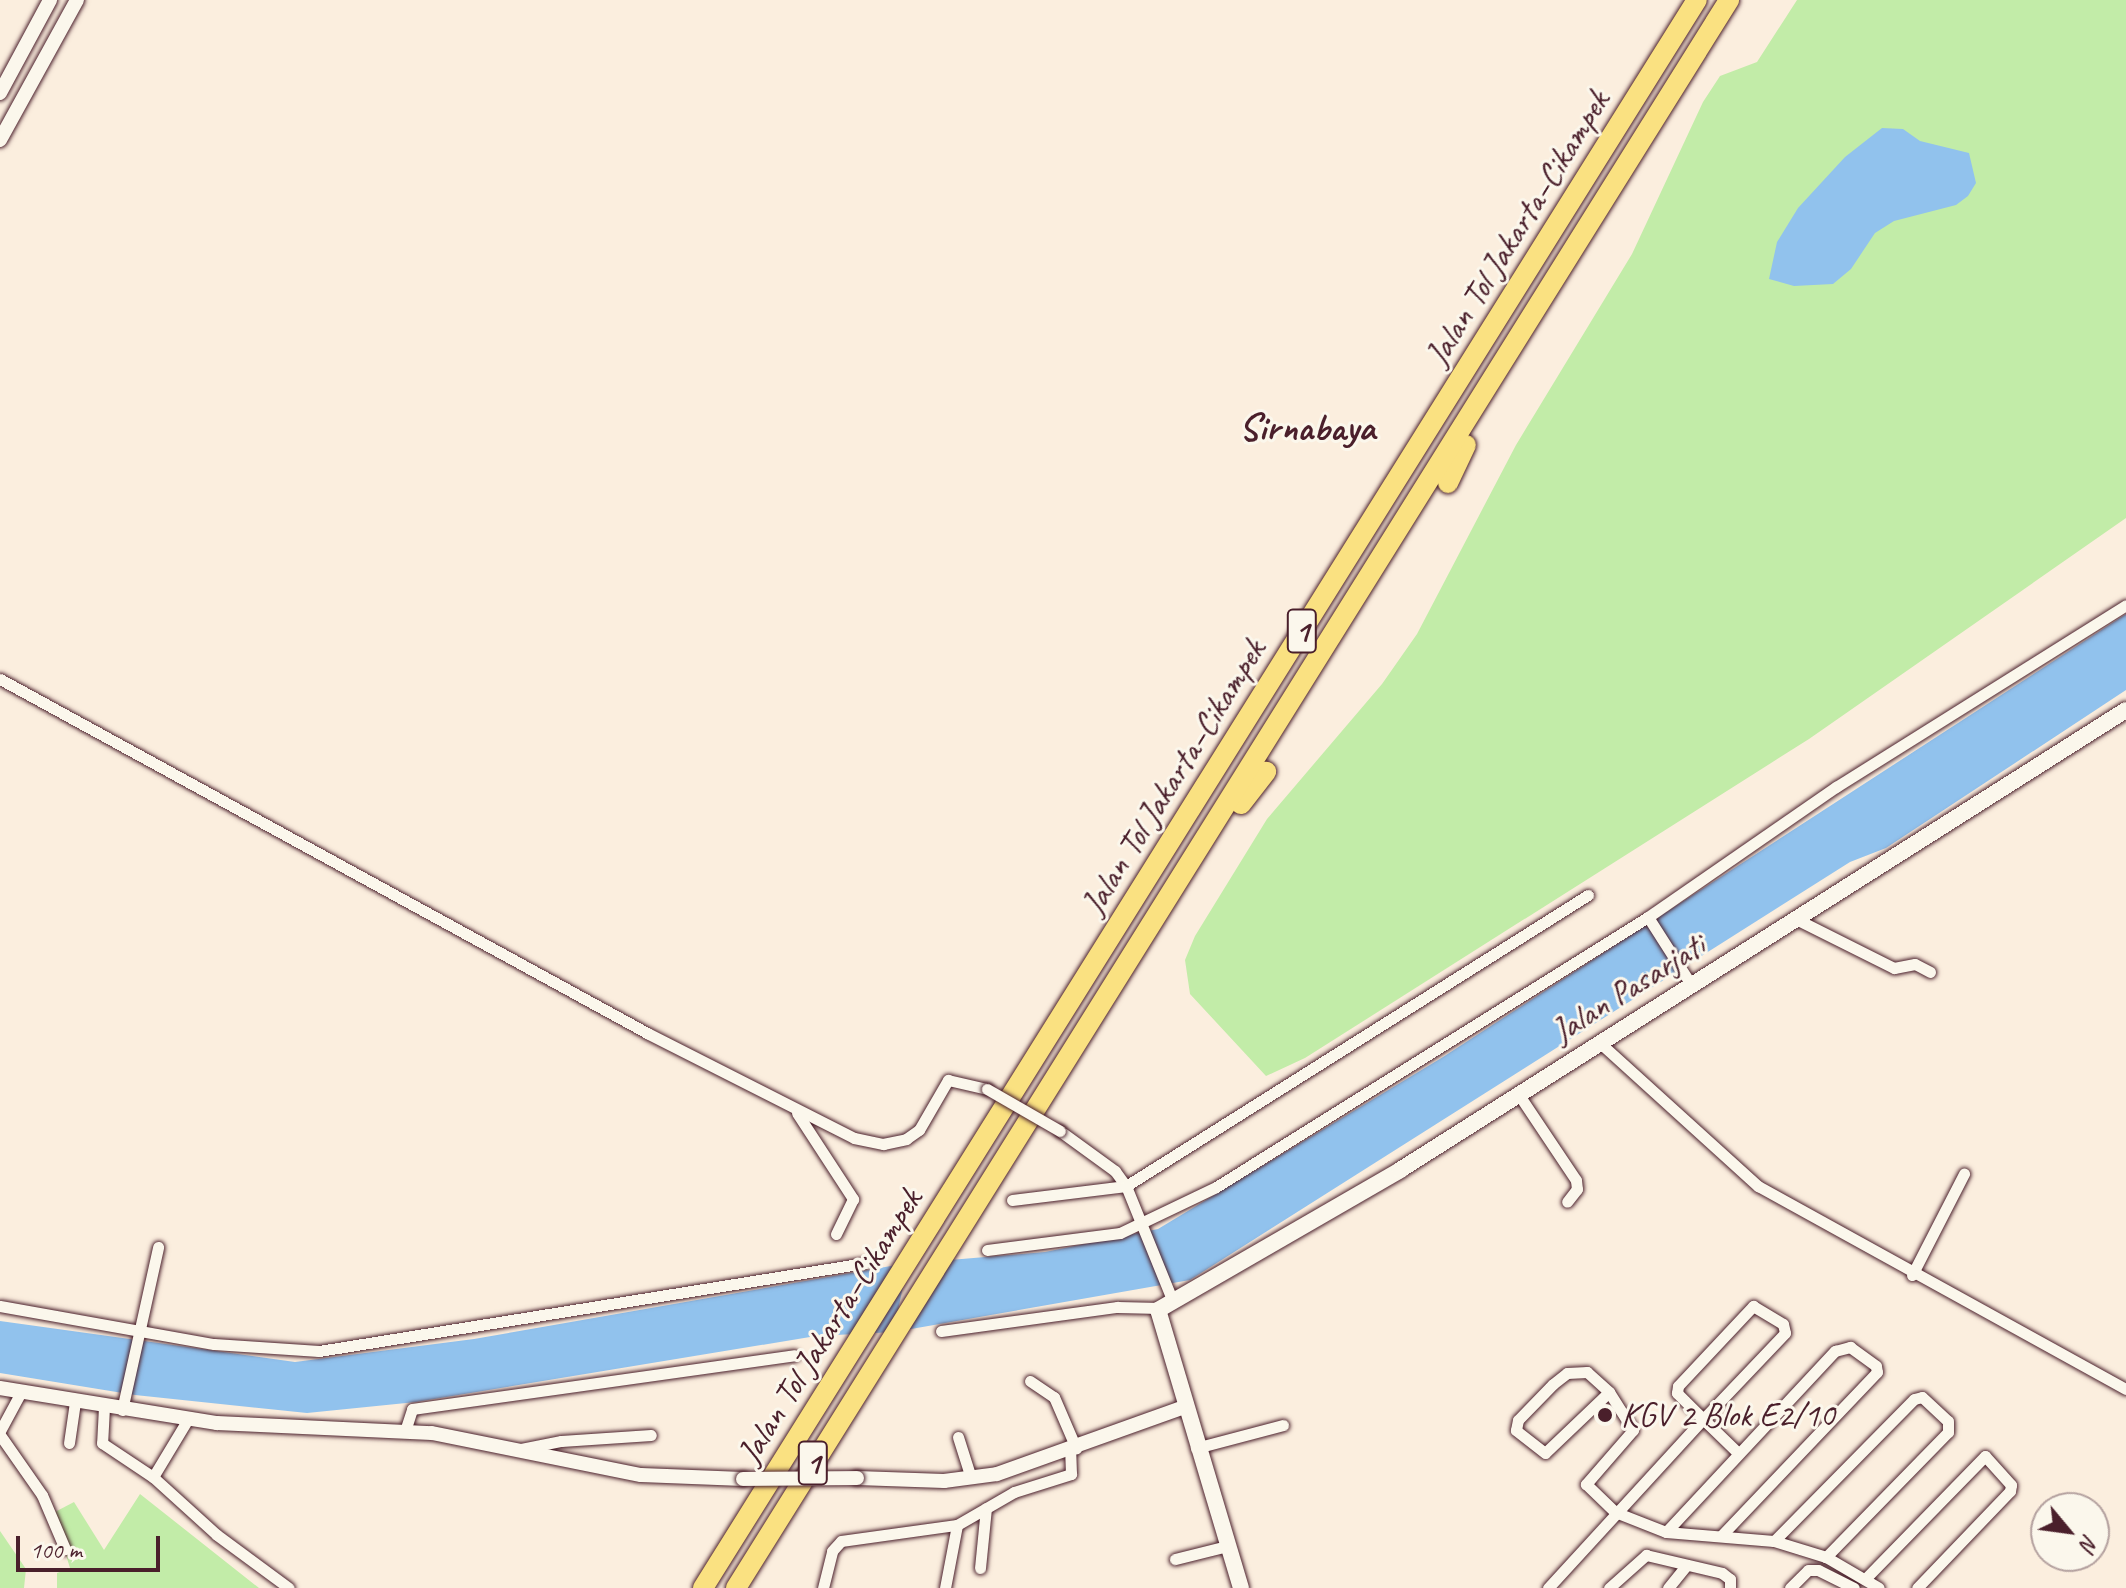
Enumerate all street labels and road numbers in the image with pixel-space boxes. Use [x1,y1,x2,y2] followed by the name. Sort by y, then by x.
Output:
[1416,83,1618,373] street label: Jalan Tol Jakarta–Cikampek
[1286,603,1318,659] road number: 1
[1072,632,1274,922] street label: Jalan Tol Jakarta–Cikampek
[1544,925,1712,1051] street label: Jalan Pasarjati
[728,1181,930,1471] street label: Jalan Tol Jakarta–Cikampek
[797,1435,829,1491] road number: 1

